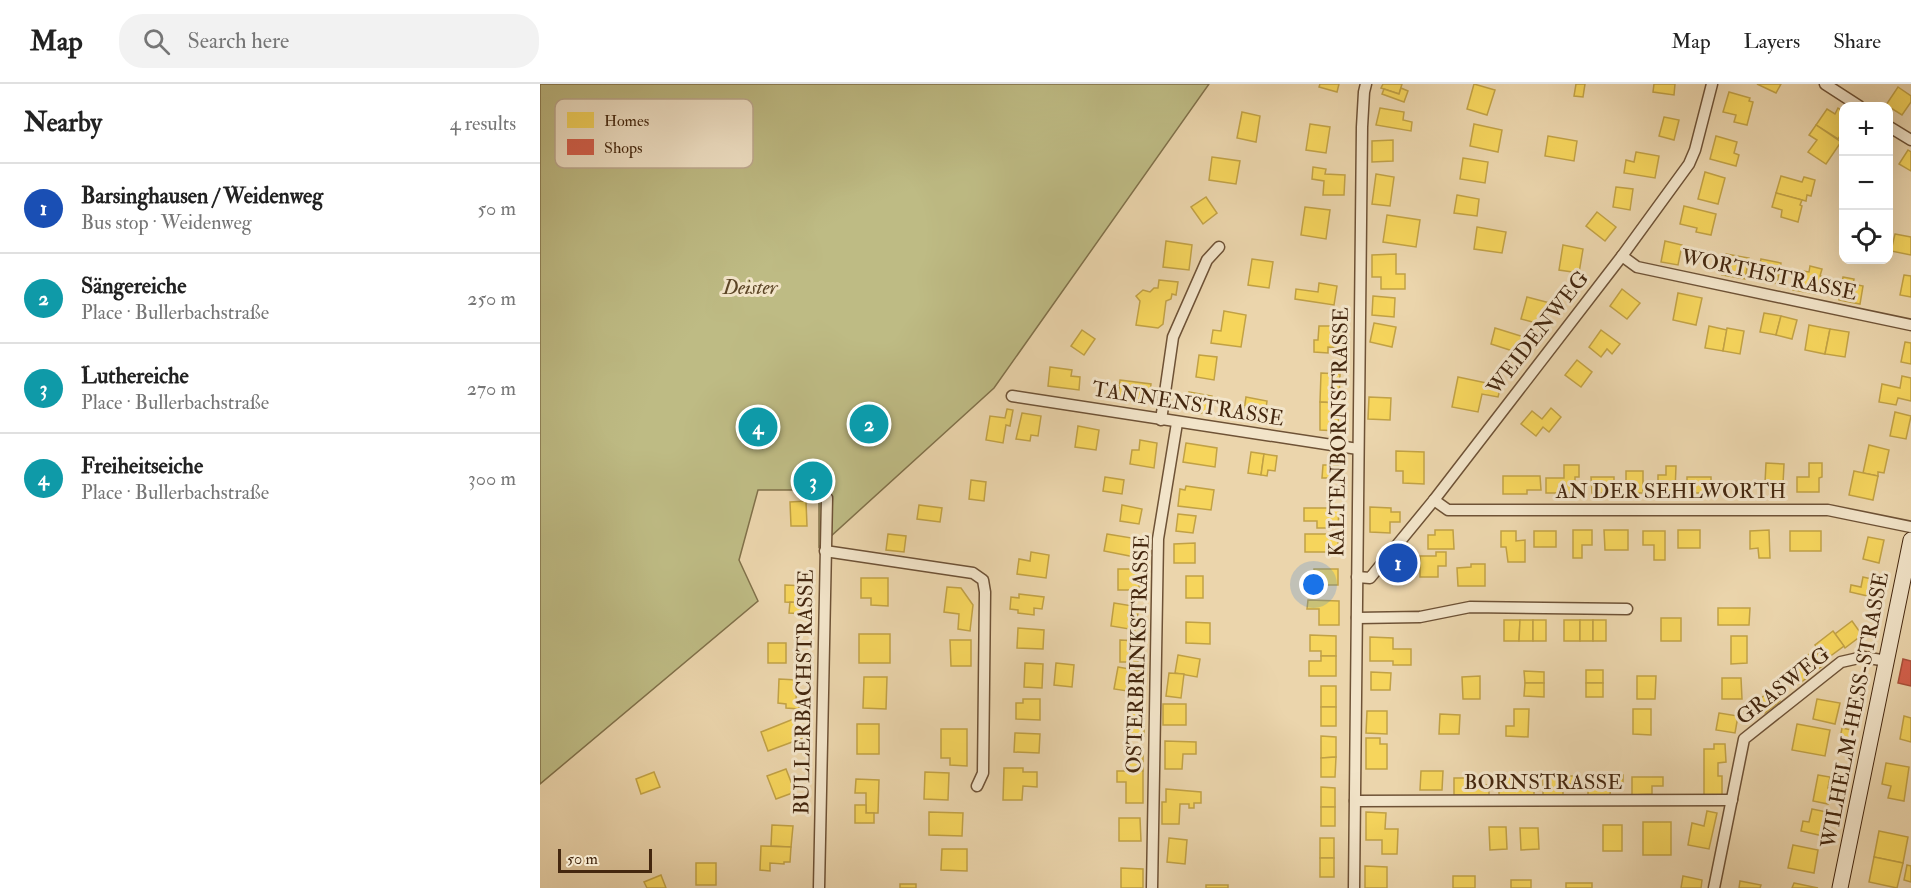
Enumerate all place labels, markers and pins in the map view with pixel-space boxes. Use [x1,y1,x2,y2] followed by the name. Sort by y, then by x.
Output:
[850,402,888,446] pin: 2
[738,404,778,450] pin: 4
[794,458,832,504] pin: 3
[1378,540,1418,586] pin: 1

